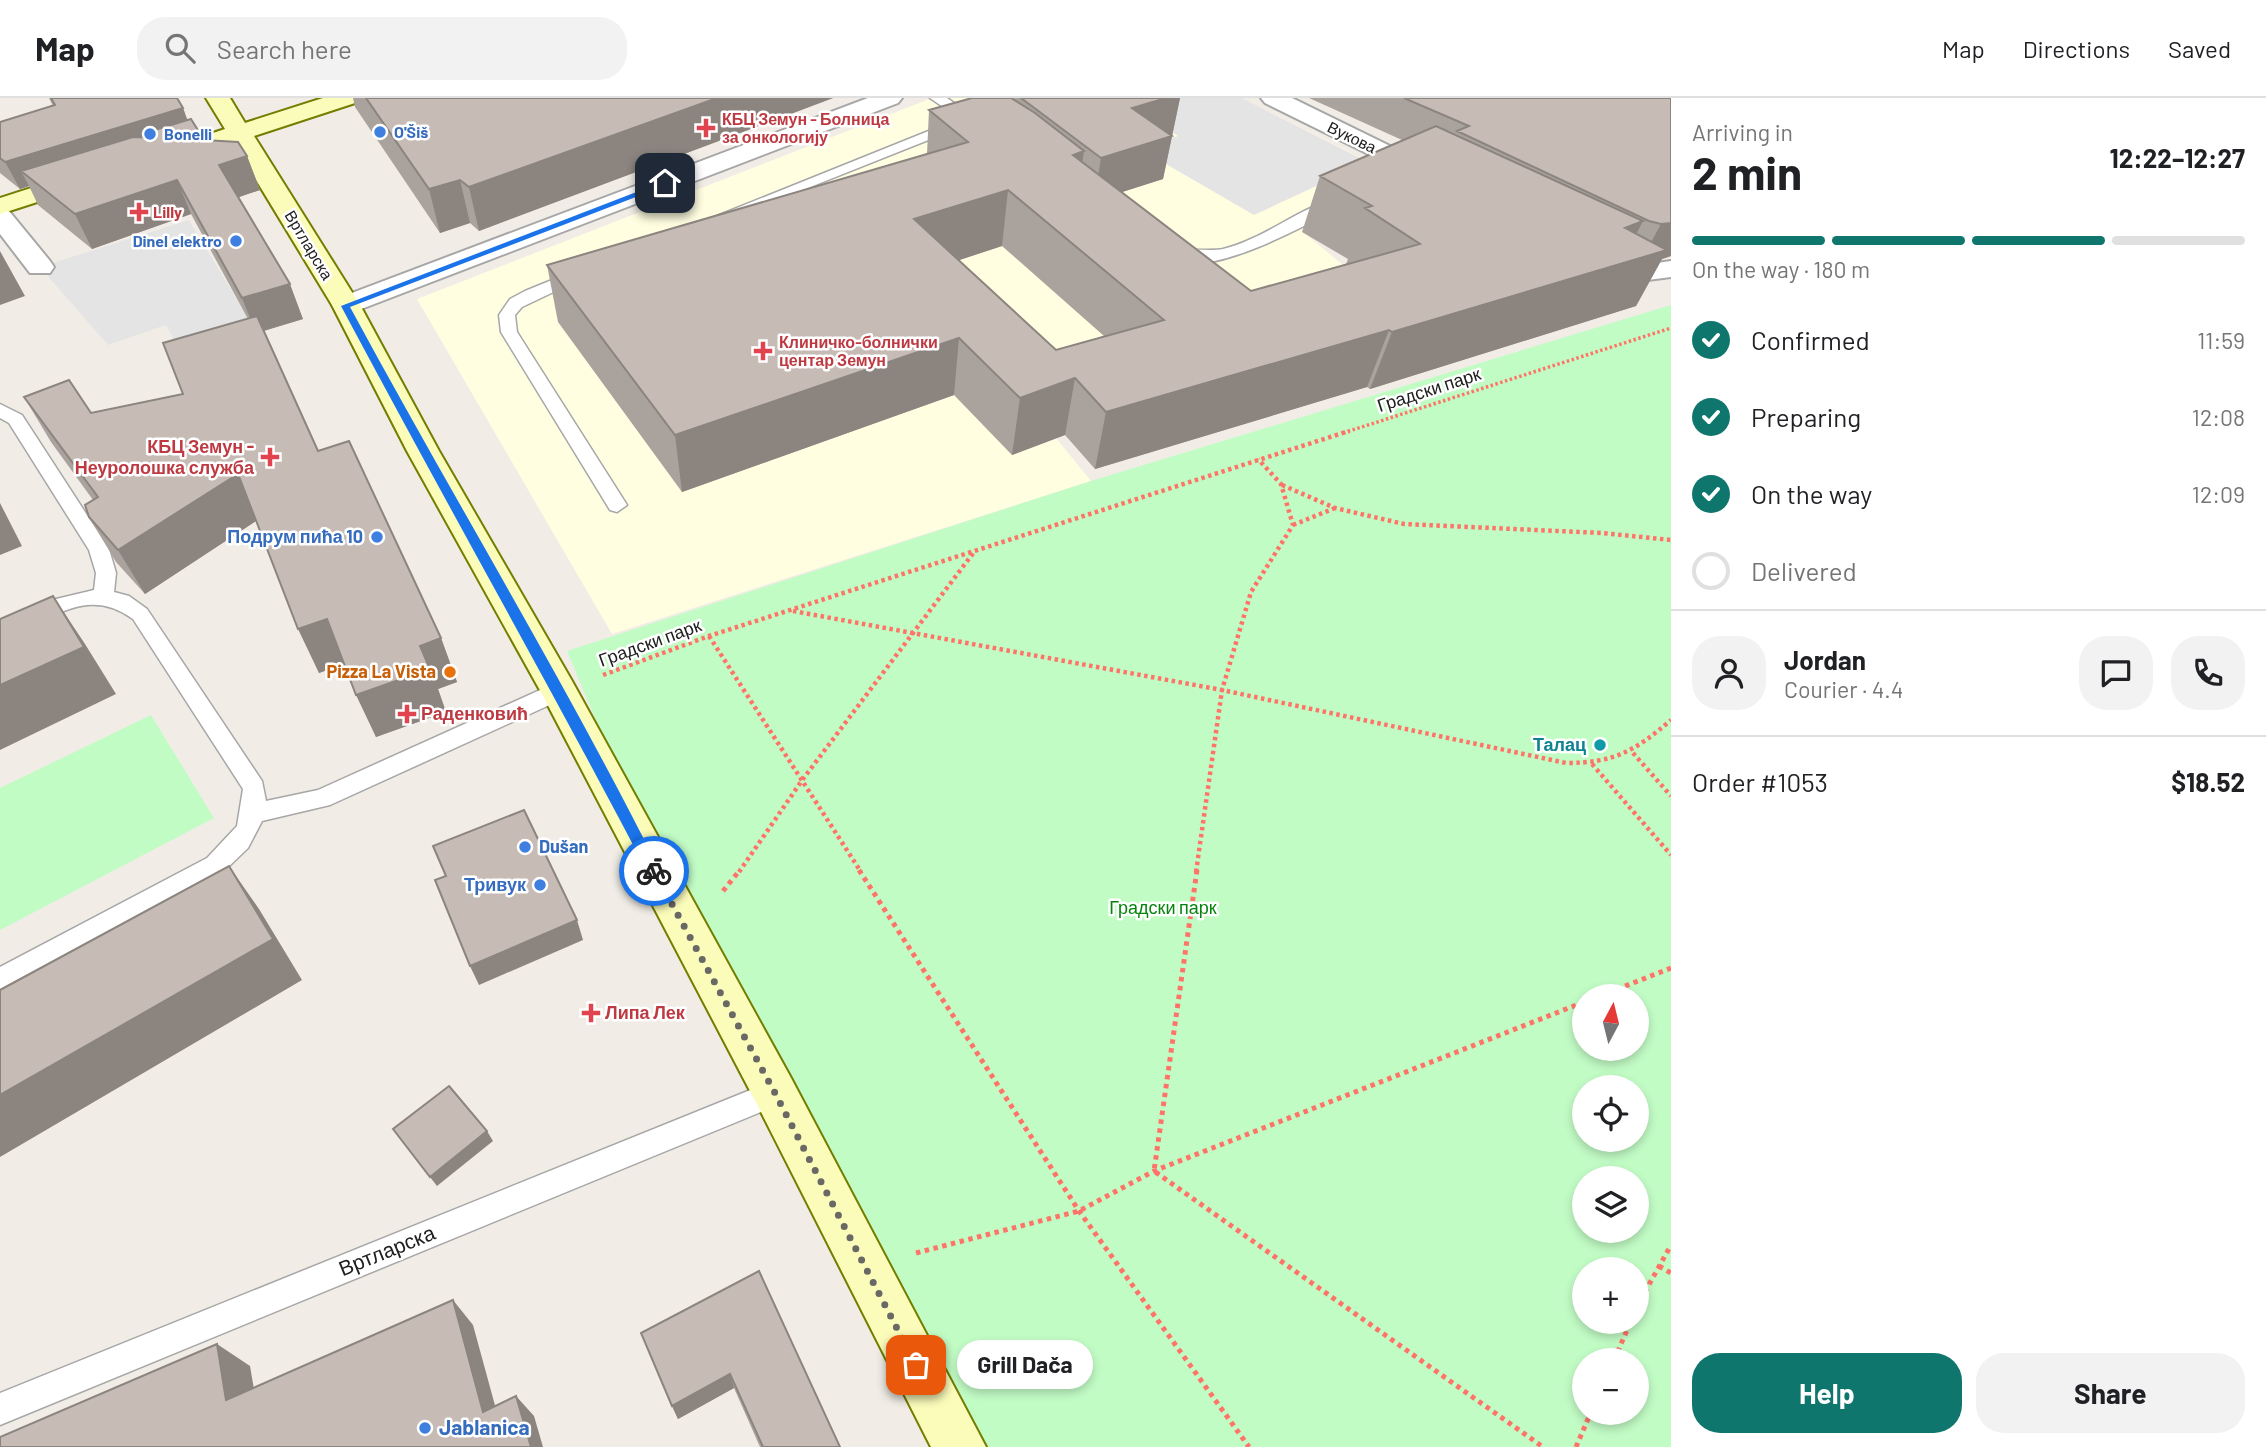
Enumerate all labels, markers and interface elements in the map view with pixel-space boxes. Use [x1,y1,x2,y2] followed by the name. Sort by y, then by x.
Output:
[137,17,627,80] search box
[35,28,95,68] text: Map
[161,29,199,67] icon: search
[217,33,352,64] text: Search here
[1942,34,1985,63] text: Map
[2023,34,2130,63] text: Directions
[2168,34,2231,63] text: Saved
[722,109,890,146] place label: КБЦ Земун - Болница за онкологију
[1325,117,1380,156] street label: Вукова
[696,118,716,138] marker: КБЦ Земун - Болница за онкологију
[1692,118,1793,146] text: Arriving in
[394,122,428,141] place label: O'Šiš
[164,124,212,143] place label: Bonelli
[372,124,388,140] marker: O'Šiš
[142,126,158,142] marker: Bonelli
[2110,142,2245,173] text: 12:22–12:27
[1692,144,1802,199] text: 2 min
[635,153,695,213] pin
[646,164,684,202] icon: home
[153,202,182,221] place label: Lilly
[131,204,147,220] marker: Lilly
[281,207,338,283] street label: Вртларска
[133,231,222,250] place label: Dinel elektro
[228,233,244,249] marker: Dinel elektro
[1692,255,1870,283] text: On the way · 180 m
[1692,321,1730,359] icon: check
[1751,324,1870,355] text: Confirmed
[2197,326,2245,354] text: 11:59
[779,332,938,369] place label: Клиничко-болнички центар Земун
[753,341,773,361] marker: Клиничко-болнички центар Земун
[1374,362,1483,416] street label: Градски парк
[1692,398,1730,436] icon: check
[1751,401,1861,432] text: Preparing
[2192,403,2245,431] text: 12:08
[75,435,255,478] place label: КБЦ Земун - Неуролошка служба
[260,447,280,467] marker: КБЦ Земун - Неуролошка служба
[1692,475,1730,513] icon: check
[1751,478,1872,509] text: On the way
[2192,480,2245,508] text: 12:09
[227,525,363,547] place label: Подрум пића 10
[369,529,385,545] marker: Подрум пића 10
[1751,555,1857,586] text: Delivered
[595,613,704,671] street label: Градски парк
[1692,636,1766,710] button: person
[2079,636,2153,710] button: chat
[2171,636,2245,710] button: phone
[1784,644,1866,675] text: Jordan
[326,660,436,682] place label: Pizza La Vista
[442,664,458,680] marker: Pizza La Vista
[1784,675,1903,703] text: Courier · 4.4
[421,702,528,724] place label: Раденковић
[399,706,415,722] marker: Раденковић
[1533,733,1586,755] place label: Талац
[1592,737,1608,753] marker: Талац
[1692,766,1828,797] text: Order #1053
[2171,766,2245,797] text: $18.52
[539,835,588,857] place label: Dušan
[619,836,689,906] courier
[517,839,533,855] marker: Dušan
[635,852,673,890] icon: bike
[464,873,527,895] place label: Тривук
[532,877,548,893] marker: Тривук
[1109,896,1217,918] park label: Градски парк
[1572,984,1648,1060] north arrow
[1572,984,1649,1425] map controls
[605,1001,686,1023] place label: Липа Лек
[583,1005,599,1021] marker: Липа Лек
[1572,1075,1649,1152] button: locate
[1572,1166,1649,1243] button: layers
[335,1219,439,1280] street label: Вртларска
[1572,1257,1649,1334] button: +
[886,1335,946,1395] pin
[958,1340,1094,1390] callout: Grill Dača
[897,1346,935,1384] icon: bag
[1572,1348,1649,1425] button: −
[977,1350,1073,1378] text: Grill Dača
[1692,1353,1962,1433] button: Help
[1976,1353,2245,1433] button: Share
[439,1414,530,1439] place label: Jablanica
[417,1420,433,1436] marker: Jablanica

